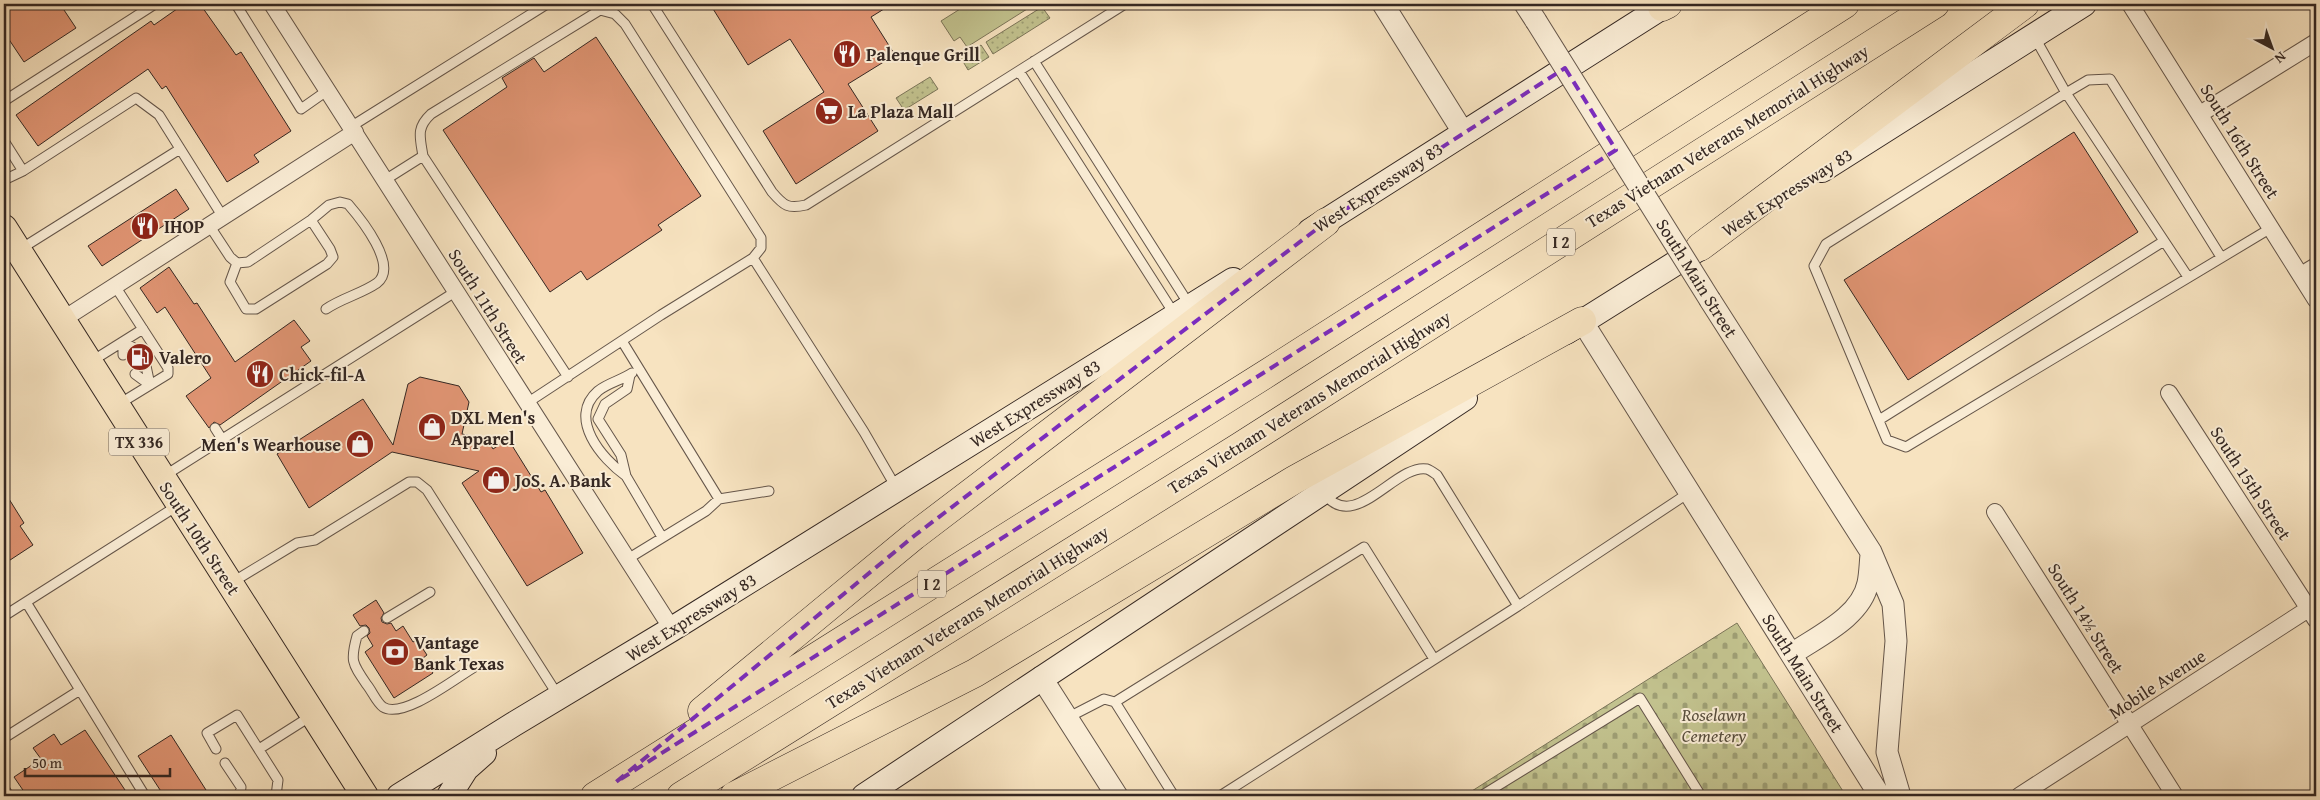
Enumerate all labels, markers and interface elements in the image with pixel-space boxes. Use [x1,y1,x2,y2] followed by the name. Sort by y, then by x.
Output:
[2248,22,2298,72] north arrow
[1580,37,1874,235] street label: Texas Vietnam Veterans Memorial Highway
[832,39,862,69] restaurant icon: Palenque Grill
[866,41,980,68] place label: Palenque Grill
[2270,47,2291,69] text: N
[2194,78,2287,204] street label: South 16th Street
[814,96,844,126] supermarket icon: La Plaza Mall
[848,98,954,125] place label: La Plaza Mall
[1308,135,1448,239] street label: West Expressway 83
[1716,141,1858,243] street label: West Expressway 83
[130,211,160,241] restaurant icon: IHOP
[164,213,204,240] place label: IHOP
[1649,213,1745,343] street label: South Main Street
[1547,228,1575,256] road number: I 2
[442,243,535,369] street label: South 11th Street
[1162,303,1456,501] street label: Texas Vietnam Veterans Memorial Highway
[125,342,155,372] fuel station icon: Valero
[159,344,212,371] place label: Valero
[964,352,1106,454] street label: West Expressway 83
[245,359,275,389] restaurant icon: Chick-fil-A
[279,361,366,388] place label: Chick-fil-A
[451,404,535,452] place label: DXL Men's Apparel
[417,412,447,442] shop icon: DXL Men's Apparel
[2204,421,2298,546] street label: South 15th Street
[109,428,169,456] road number: TX 336
[345,429,375,459] shop icon: Men's Wearhouse
[201,431,341,458] place label: Men's Wearhouse
[481,465,511,495] shop icon: JoS. A. Bank
[512,467,612,494] place label: JoS. A. Bank
[153,476,247,601] street label: South 10th Street
[820,518,1114,716] street label: Texas Vietnam Veterans Memorial Highway
[2041,558,2131,679] street label: South 14½ Street
[620,566,762,668] street label: West Expressway 83
[918,570,946,598] road number: I 2
[1755,608,1851,738] street label: South Main Street
[414,629,504,677] place label: Vantage Bank Texas
[380,637,410,667] bank icon: Vantage Bank Texas
[2103,642,2211,726] street label: Mobile Avenue
[1681,701,1747,749] park label: Roselawn Cemetery
[25,745,170,777] scale bar
[32,752,63,773] text: 50 m

